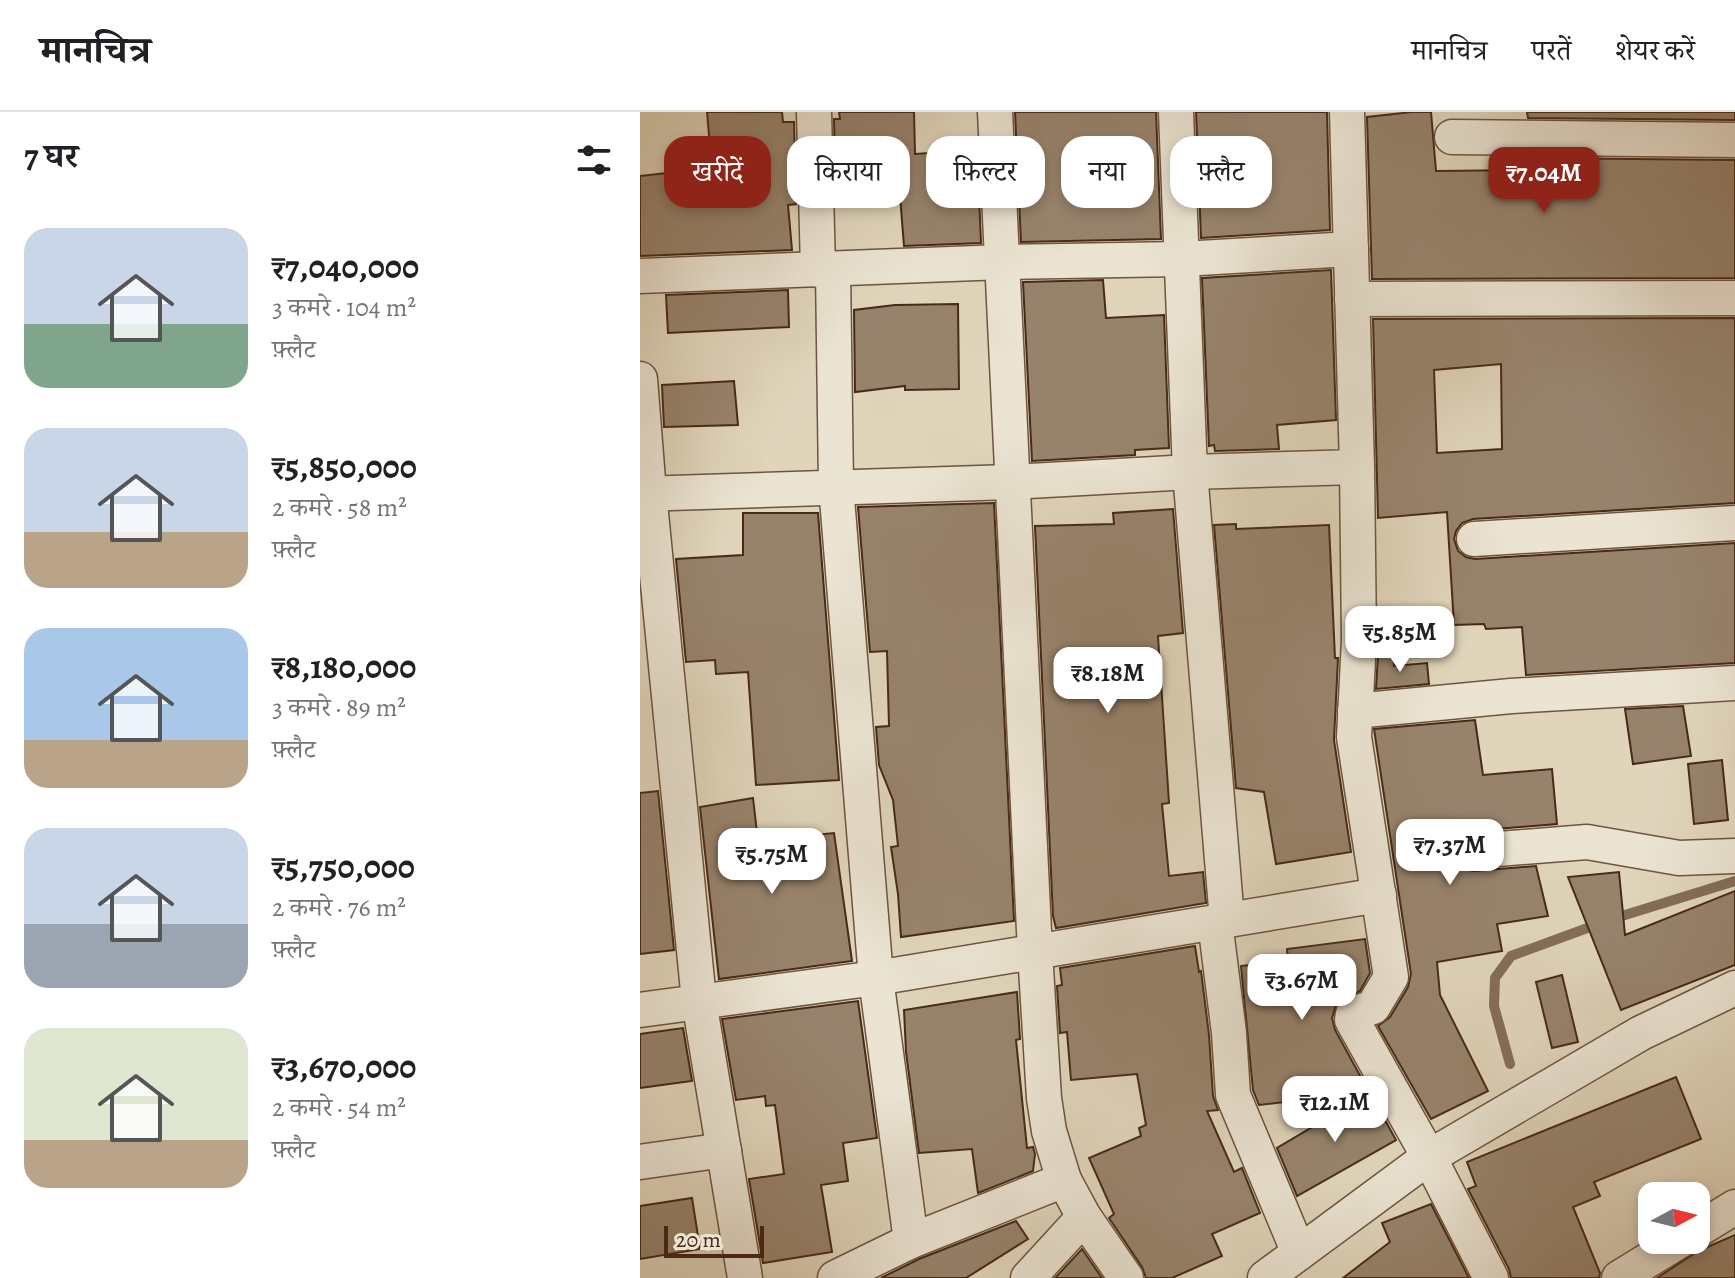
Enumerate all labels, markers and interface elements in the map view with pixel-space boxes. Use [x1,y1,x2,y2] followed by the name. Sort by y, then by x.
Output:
[40,24,151,76] text: मानचित्र
[1411,32,1487,70] text: मानचित्र
[1531,32,1571,70] text: परतें
[1615,32,1695,70] text: शेयर करें
[24,132,78,179] text: 7 घर
[664,136,771,208] chip: खरीदें
[787,136,910,208] chip: किराया
[926,136,1045,208] chip: फ़िल्टर
[1061,136,1154,208] chip: नया
[1170,136,1272,208] chip: फ़्लैट
[572,138,616,182] icon: filters
[1479,147,1609,215] pin: ₹7.04M
[1506,155,1582,190] text: ₹7.04M
[272,243,419,290] text: ₹7,040,000
[88,260,184,356] icon: home
[272,290,416,325] text: 3 कमरे · 104 m²
[272,332,315,367] text: फ़्लैट
[272,443,417,490] text: ₹5,850,000
[88,460,184,556] icon: home
[272,490,407,525] text: 2 कमरे · 58 m²
[272,532,315,567] text: फ़्लैट
[1335,606,1465,674] pin: ₹5.85M
[1363,614,1437,649] text: ₹5.85M
[272,643,416,690] text: ₹8,180,000
[1043,647,1173,715] pin: ₹8.18M
[1071,655,1145,690] text: ₹8.18M
[88,660,184,756] icon: home
[272,690,406,725] text: 3 कमरे · 89 m²
[272,732,315,767] text: फ़्लैट
[1385,819,1515,887] pin: ₹7.37M
[1414,827,1486,862] text: ₹7.37M
[707,828,837,896] pin: ₹5.75M
[736,836,808,871] text: ₹5.75M
[272,843,415,890] text: ₹5,750,000
[88,860,184,956] icon: home
[272,890,406,925] text: 2 कमरे · 76 m²
[272,932,315,967] text: फ़्लैट
[1237,954,1367,1022] pin: ₹3.67M
[1265,962,1339,997] text: ₹3.67M
[272,1043,416,1090] text: ₹3,670,000
[88,1060,184,1156] icon: home
[1270,1076,1400,1144] pin: ₹12.1M
[1300,1084,1370,1119] text: ₹12.1M
[272,1090,406,1125] text: 2 कमरे · 54 m²
[272,1132,315,1167] text: फ़्लैट
[1638,1182,1710,1254] north arrow
[1638,1182,1710,1254] map controls
[664,1222,764,1258] scale bar
[676,1225,721,1255] text: 20 m

